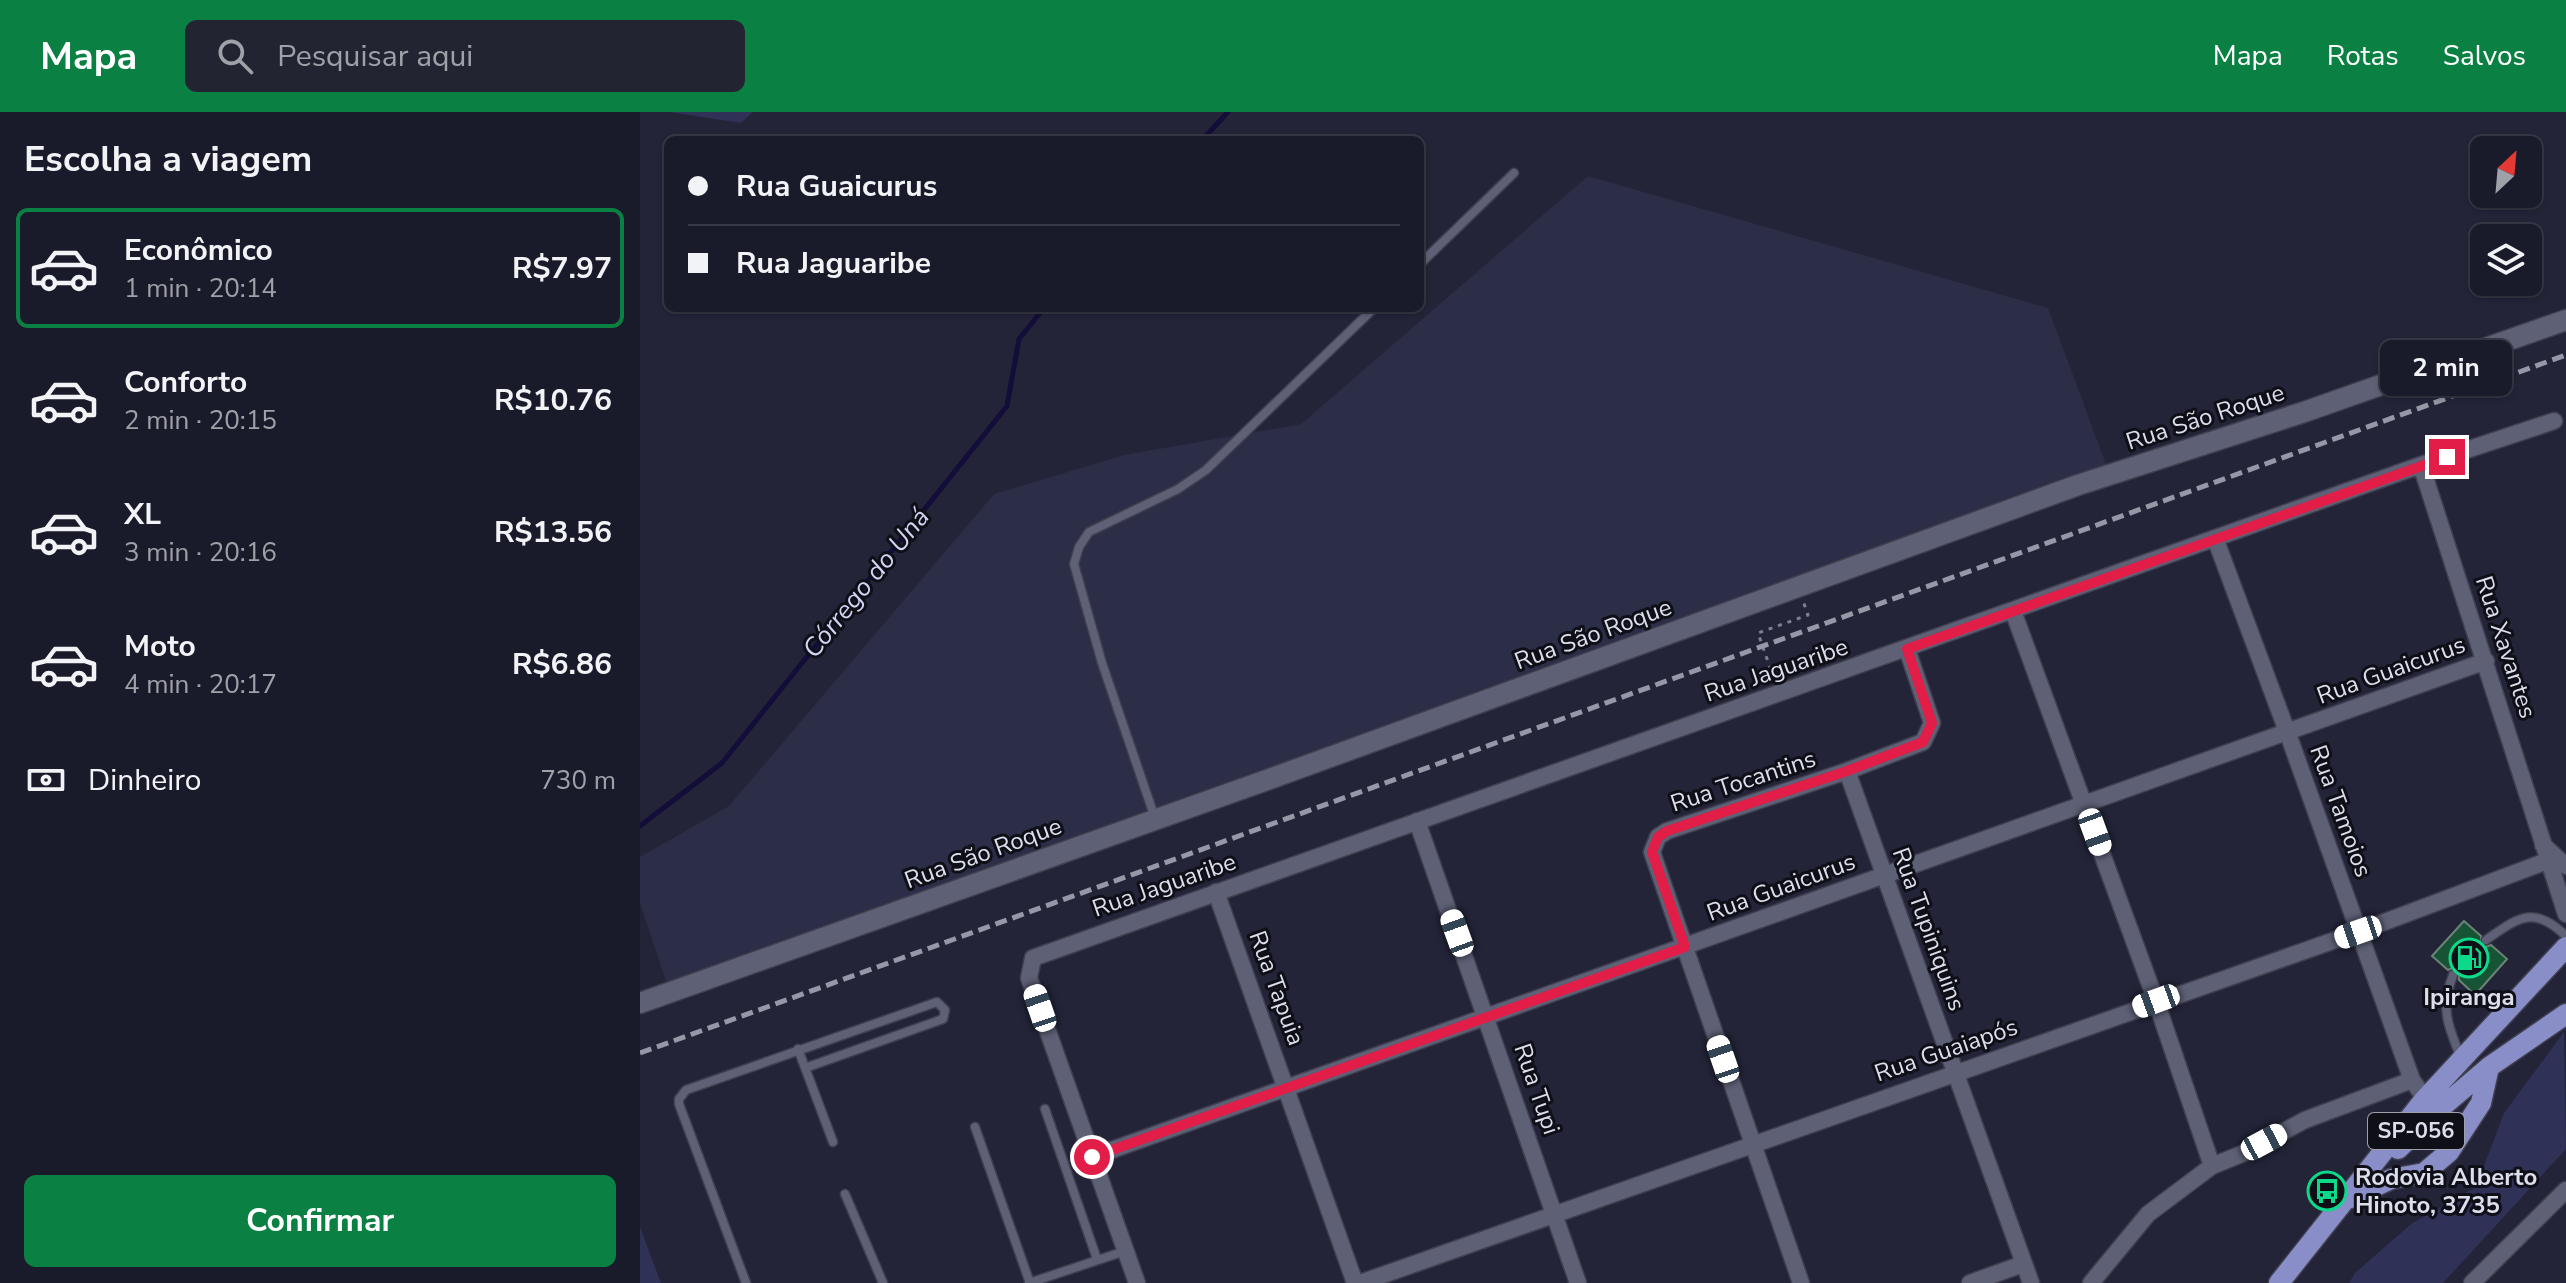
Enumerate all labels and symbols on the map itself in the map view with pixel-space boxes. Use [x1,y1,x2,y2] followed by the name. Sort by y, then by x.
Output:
[2470,136,2542,208] north arrow
[2381,341,2513,397] callout: 2 min
[2122,376,2288,458] street label: Rua São Roque
[2429,439,2465,475] route end
[795,501,937,665] water label: Córrego do Uná
[2468,572,2544,722] street label: Rua Xavantes
[1510,591,1676,677] street label: Rua São Roque
[2312,628,2470,712] street label: Rua Guaicurus
[1700,630,1852,710] street label: Rua Jaguaribe
[2302,741,2380,881] street label: Rua Tamoios
[1666,742,1820,820] street label: Rua Tocantins
[2076,805,2114,859] car
[900,810,1066,896] street label: Rua São Roque
[1885,843,1973,1015] street label: Rua Tupiniquins
[1088,845,1240,925] street label: Rua Jaguaribe
[1702,845,1860,929] street label: Rua Guaicurus
[1438,906,1476,960] car
[2331,913,2385,951] car
[1242,926,1312,1050] street label: Rua Tapuia
[2448,937,2490,979] fuel station icon: Ipiranga
[1021,981,1059,1035] car
[2423,981,2515,1013] place label: Ipiranga
[2129,982,2183,1020] car
[1870,1011,2022,1089] street label: Rua Guaiapós
[1704,1032,1742,1086] car
[1507,1039,1567,1139] street label: Rua Tupi
[2368,1113,2464,1149] road number: SP-056
[2237,1120,2291,1164] car
[1074,1139,1110,1175] route start
[2355,1161,2537,1221] place label: Rodovia Alberto Hinoto, 3735
[2306,1170,2348,1212] bus stop icon: Rodovia Alberto Hinoto, 3735

